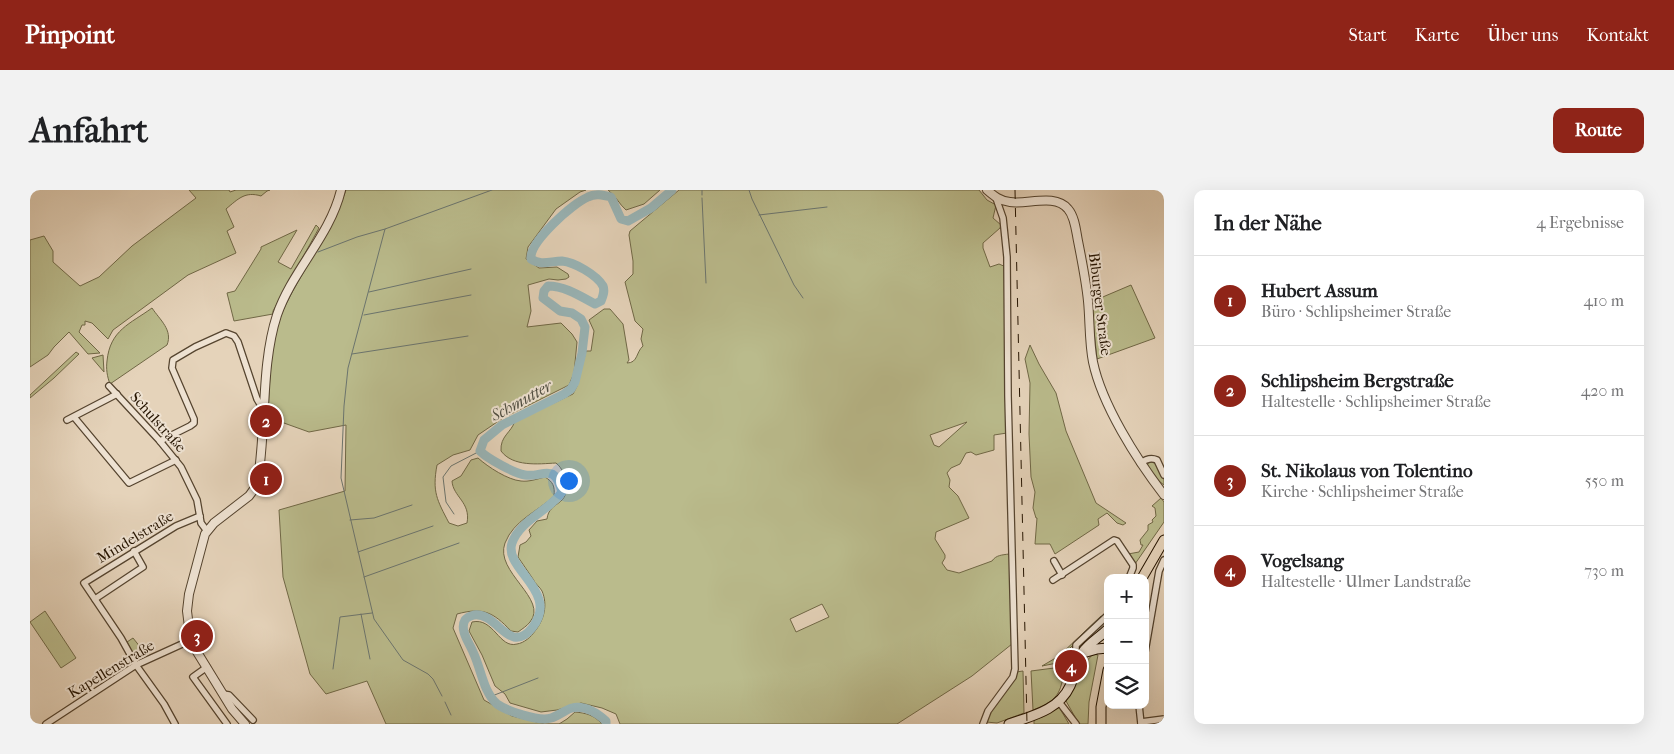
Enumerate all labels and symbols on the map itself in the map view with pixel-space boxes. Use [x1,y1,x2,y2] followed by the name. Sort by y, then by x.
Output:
[1085,251,1115,357] street label: Biburger Straße
[486,375,557,426] water label: Schmutter
[126,388,190,456] street label: Schulstraße
[250,402,282,440] pin: 2
[250,460,282,498] pin: 1
[556,468,582,494] your location
[93,507,177,567] street label: Mindelstraße
[181,617,213,655] pin: 3
[65,636,158,702] street label: Kapellenstraße
[1055,647,1087,685] pin: 4

